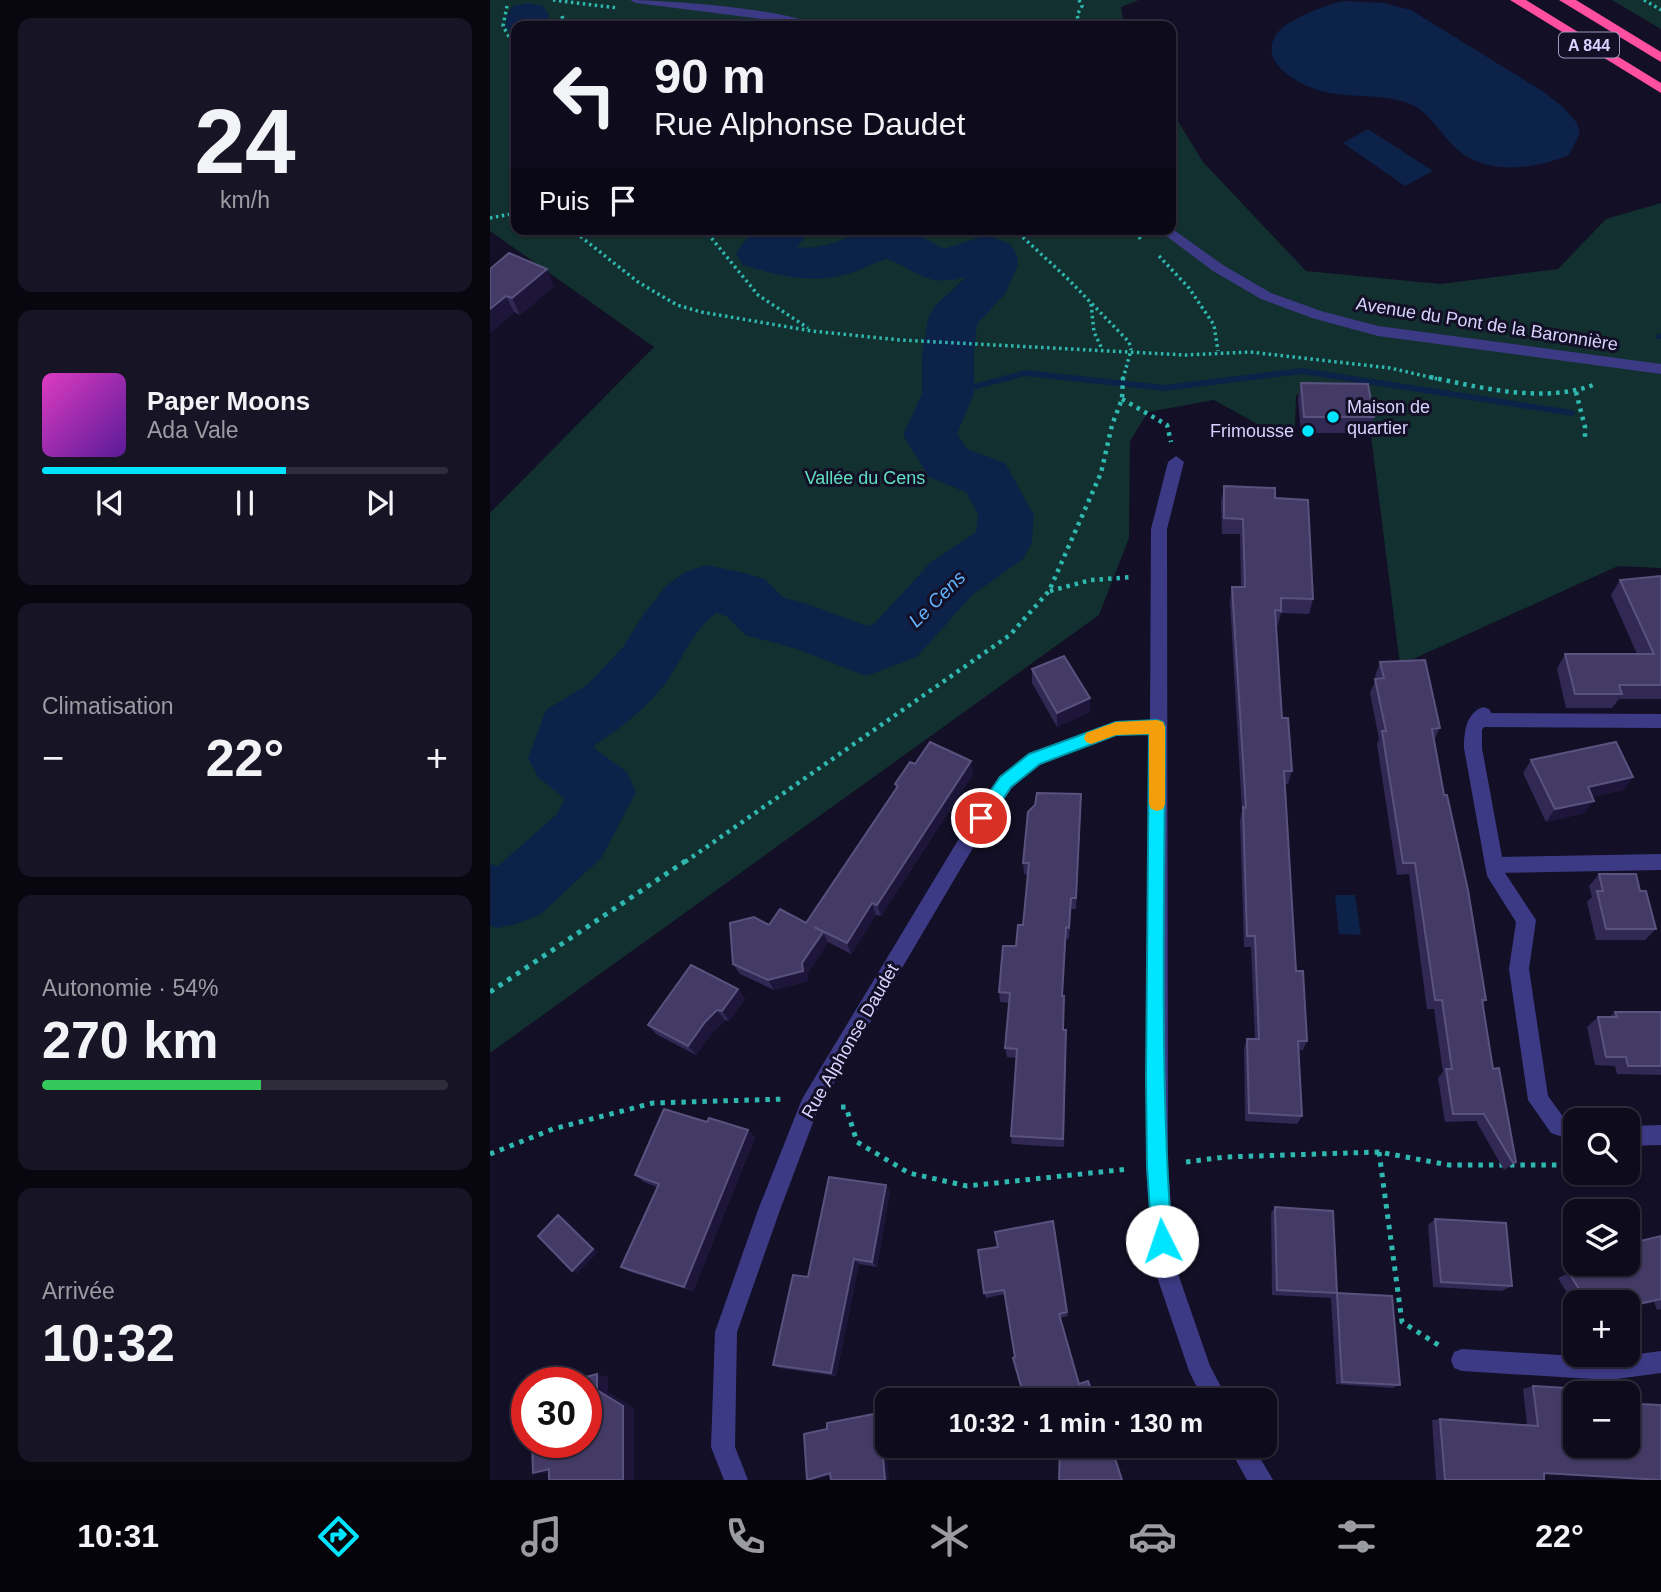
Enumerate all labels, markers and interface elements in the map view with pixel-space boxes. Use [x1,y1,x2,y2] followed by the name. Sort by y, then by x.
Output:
[1559,32,1619,58] road number: A 844
[539,49,630,140] icon: left
[654,49,766,103] text: 90 m
[194,91,296,192] text: 24
[654,106,965,142] text: Rue Alphonse Daudet
[604,182,642,220] icon: arrive
[539,186,590,216] text: Puis
[220,187,270,213] text: km/h
[1355,293,1619,355] street label: Avenue du Pont de la Baronnière
[147,386,310,416] text: Paper Moons
[1347,397,1430,438] place label: Maison de quartier
[1325,409,1341,425] marker: Maison de quartier
[147,417,239,443] text: Ada Vale
[1210,421,1294,441] place label: Frimousse
[1300,423,1316,439] marker: Frimousse
[805,468,925,488] park label: Vallée du Cens
[91,484,129,522] icon: previous
[226,484,264,522] icon: pause
[361,484,399,522] icon: next
[905,566,970,631] water label: Le Cens
[42,693,174,719] text: Climatisation
[206,729,284,787] text: 22°
[42,737,64,779] text: −
[426,737,448,779] text: +
[951,788,1011,848] pin
[962,799,1000,837] icon: arrive
[798,960,902,1122] street label: Rue Alphonse Daudet
[42,975,218,1001] text: Autonomie · 54%
[42,1011,218,1069] text: 270 km
[1563,1108,1640,1458] map controls
[1563,1108,1640,1185] button: search
[1563,1199,1640,1276] button: layers
[1125,1204,1199,1278] position arrow
[42,1278,115,1304] text: Arrivée
[1563,1290,1640,1367] button: +
[42,1314,175,1372] text: 10:32
[511,1367,602,1458] speed limit sign: 30
[1563,1381,1640,1458] button: −
[949,1408,1203,1438] text: 10:32 · 1 min · 130 m
[314,1512,363,1561] icon: directions
[517,1512,566,1561] icon: music
[721,1512,770,1561] icon: phone
[925,1512,974,1561] icon: climate
[1128,1512,1177,1561] icon: car
[1332,1512,1381,1561] icon: filters
[77,1518,159,1554] text: 10:31
[1535,1518,1584,1554] text: 22°

